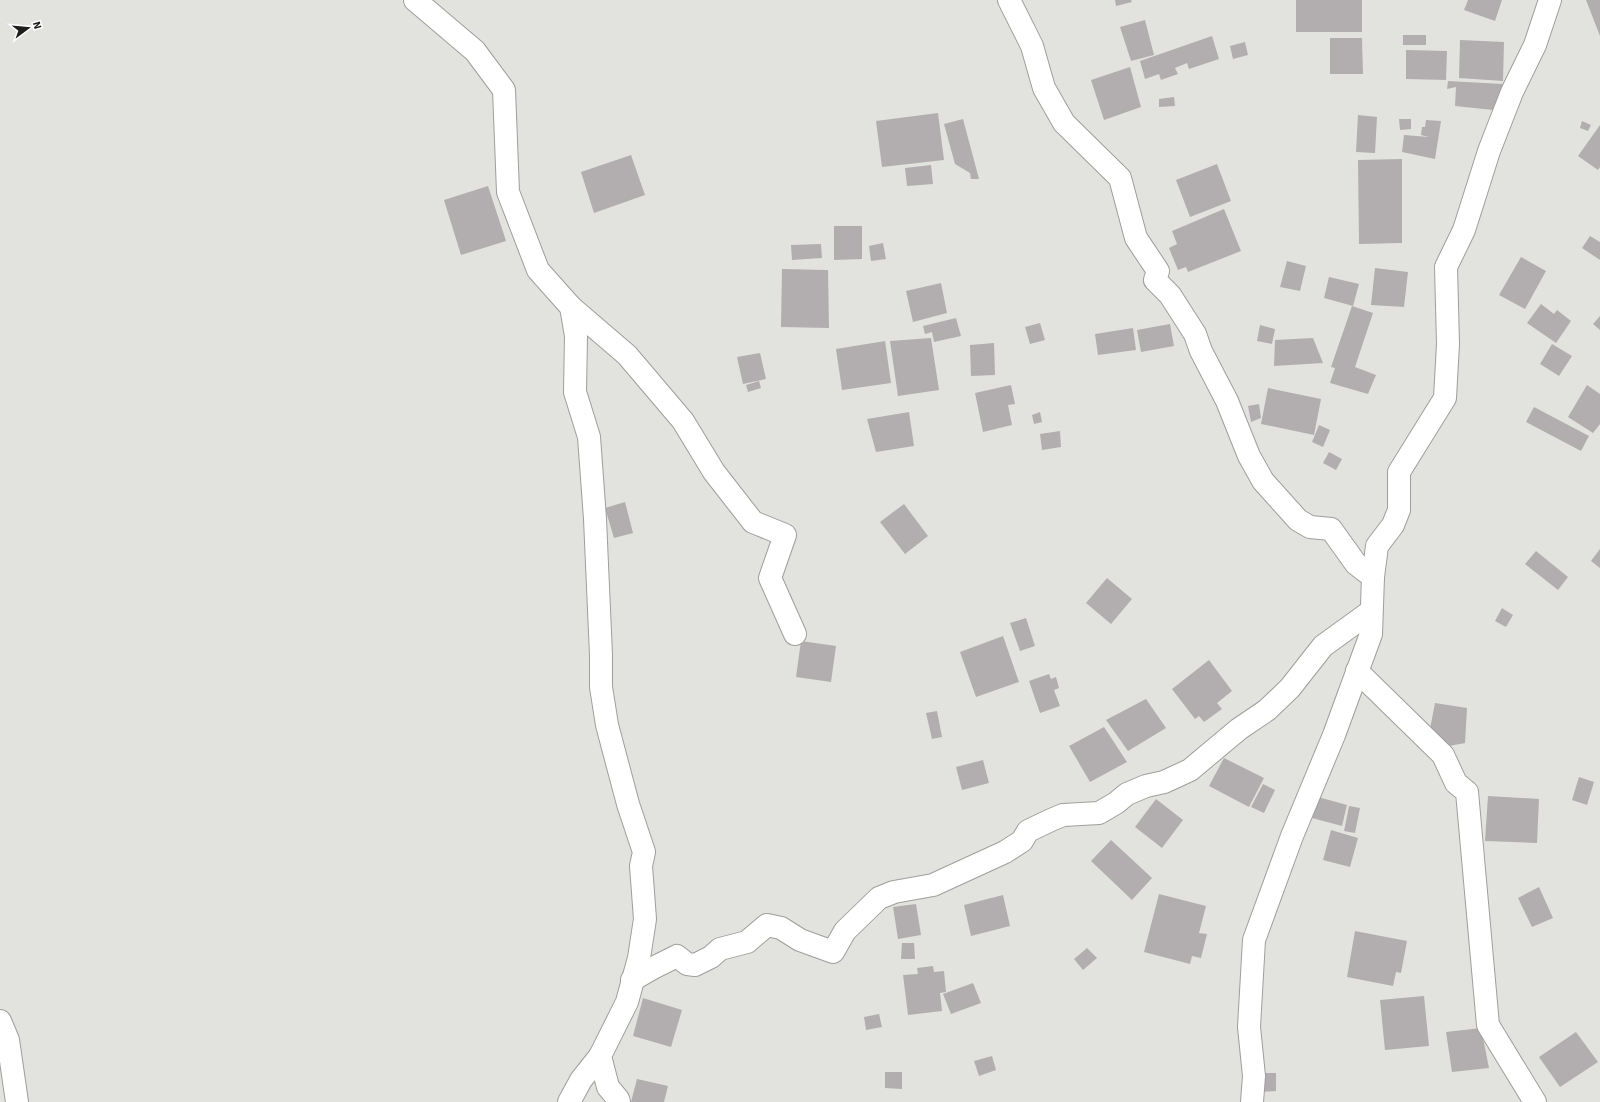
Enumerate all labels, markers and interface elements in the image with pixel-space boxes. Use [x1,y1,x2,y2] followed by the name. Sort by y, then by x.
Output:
[8,8,48,48] north arrow
[29,20,45,31] text: N

